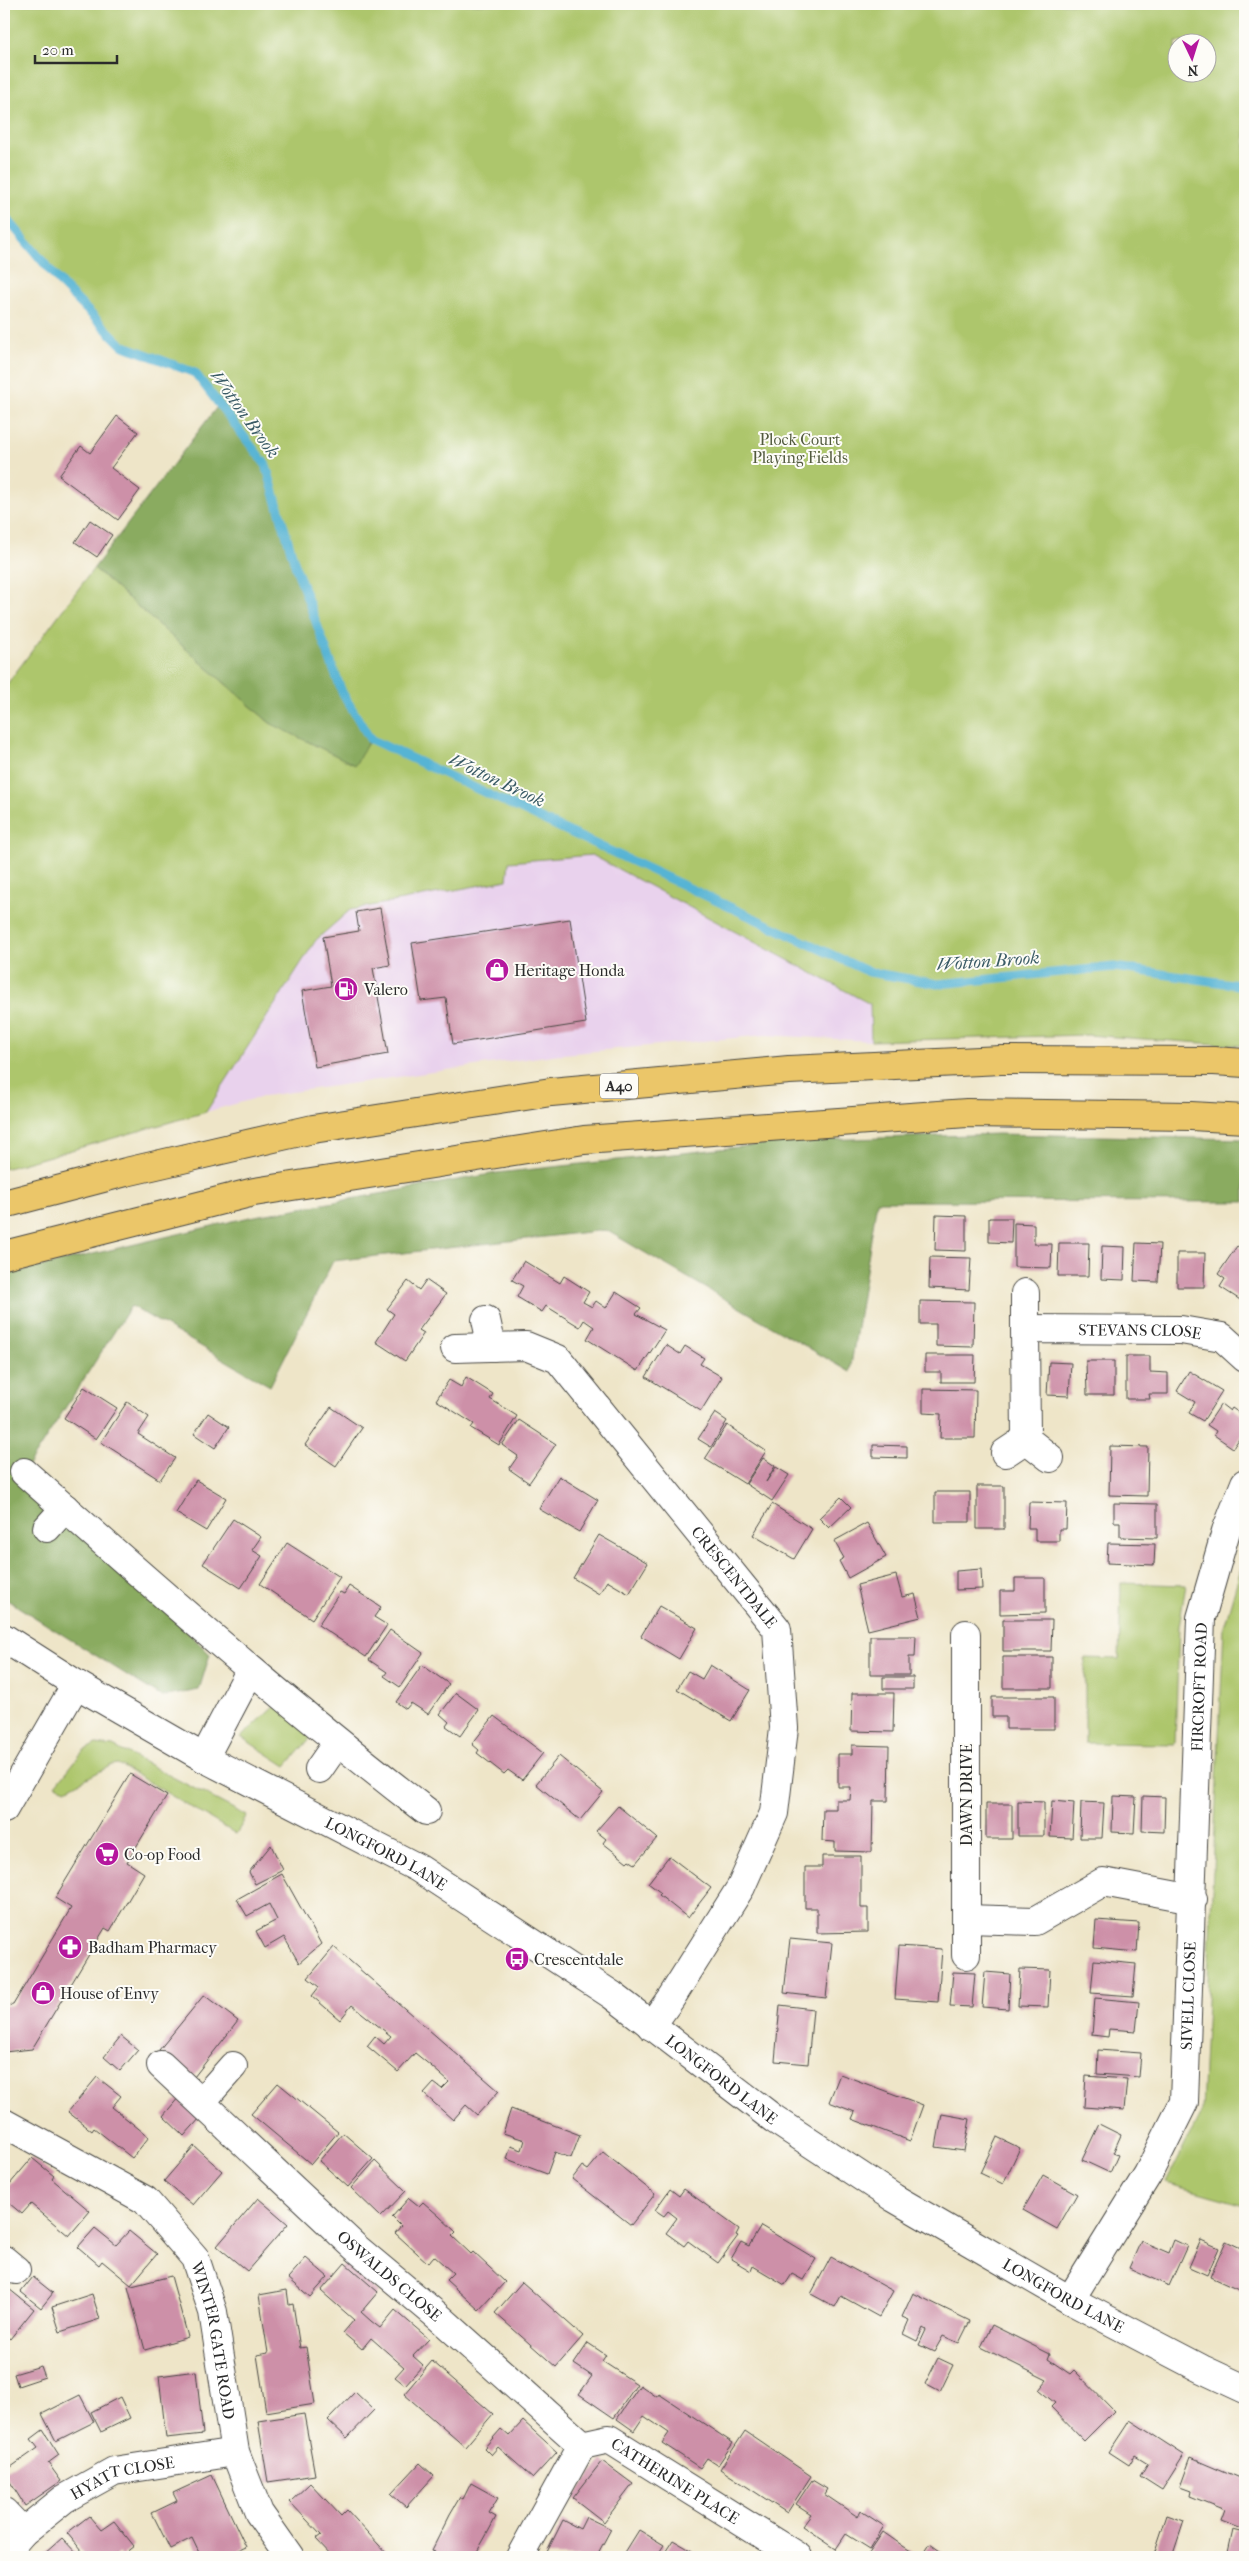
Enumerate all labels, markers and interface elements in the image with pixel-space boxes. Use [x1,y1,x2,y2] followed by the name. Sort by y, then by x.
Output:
[35,32,118,64] scale bar
[1166,32,1216,82] north arrow
[42,41,74,59] text: 20 m
[1187,62,1199,79] text: N
[206,366,283,462] water label: Wotton Brook
[752,430,848,467] park label: Plock Court Playing Fields
[446,749,548,812] water label: Wotton Brook
[936,947,1040,976] water label: Wotton Brook
[484,957,510,983] shop icon: Heritage Honda
[514,961,625,980] place label: Heritage Honda
[333,976,359,1002] fuel station icon: Valero
[363,980,408,999] place label: Valero
[600,1074,638,1098] road number: A40
[1078,1320,1203,1343] street label: STEVANS CLOSE
[687,1522,781,1632] street label: CRESCENTDALE
[1187,1622,1211,1752] street label: FIRCROFT ROAD
[957,1744,976,1846] street label: DAWN DRIVE
[322,1813,451,1895] street label: LONGFORD LANE
[94,1841,120,1867] supermarket icon: Co-op Food
[124,1845,201,1864] place label: Co-op Food
[57,1934,83,1960] pharmacy icon: Badham Pharmacy
[88,1938,217,1957] place label: Badham Pharmacy
[1177,1941,1200,2050] street label: SIVELL CLOSE
[504,1946,530,1972] bus stop icon: Crescentdale
[534,1950,624,1969] place label: Crescentdale
[30,1980,56,2006] shop icon: House of Envy
[60,1984,159,2003] place label: House of Envy
[662,2031,781,2128] street label: LONGFORD LANE
[333,2227,446,2326] street label: OSWALDS CLOSE
[999,2254,1128,2337] street label: LONGFORD LANE
[187,2258,239,2421] street label: WINTER GATE ROAD
[608,2434,743,2528] street label: CATHERINE PLACE
[67,2453,176,2504] street label: HYATT CLOSE

